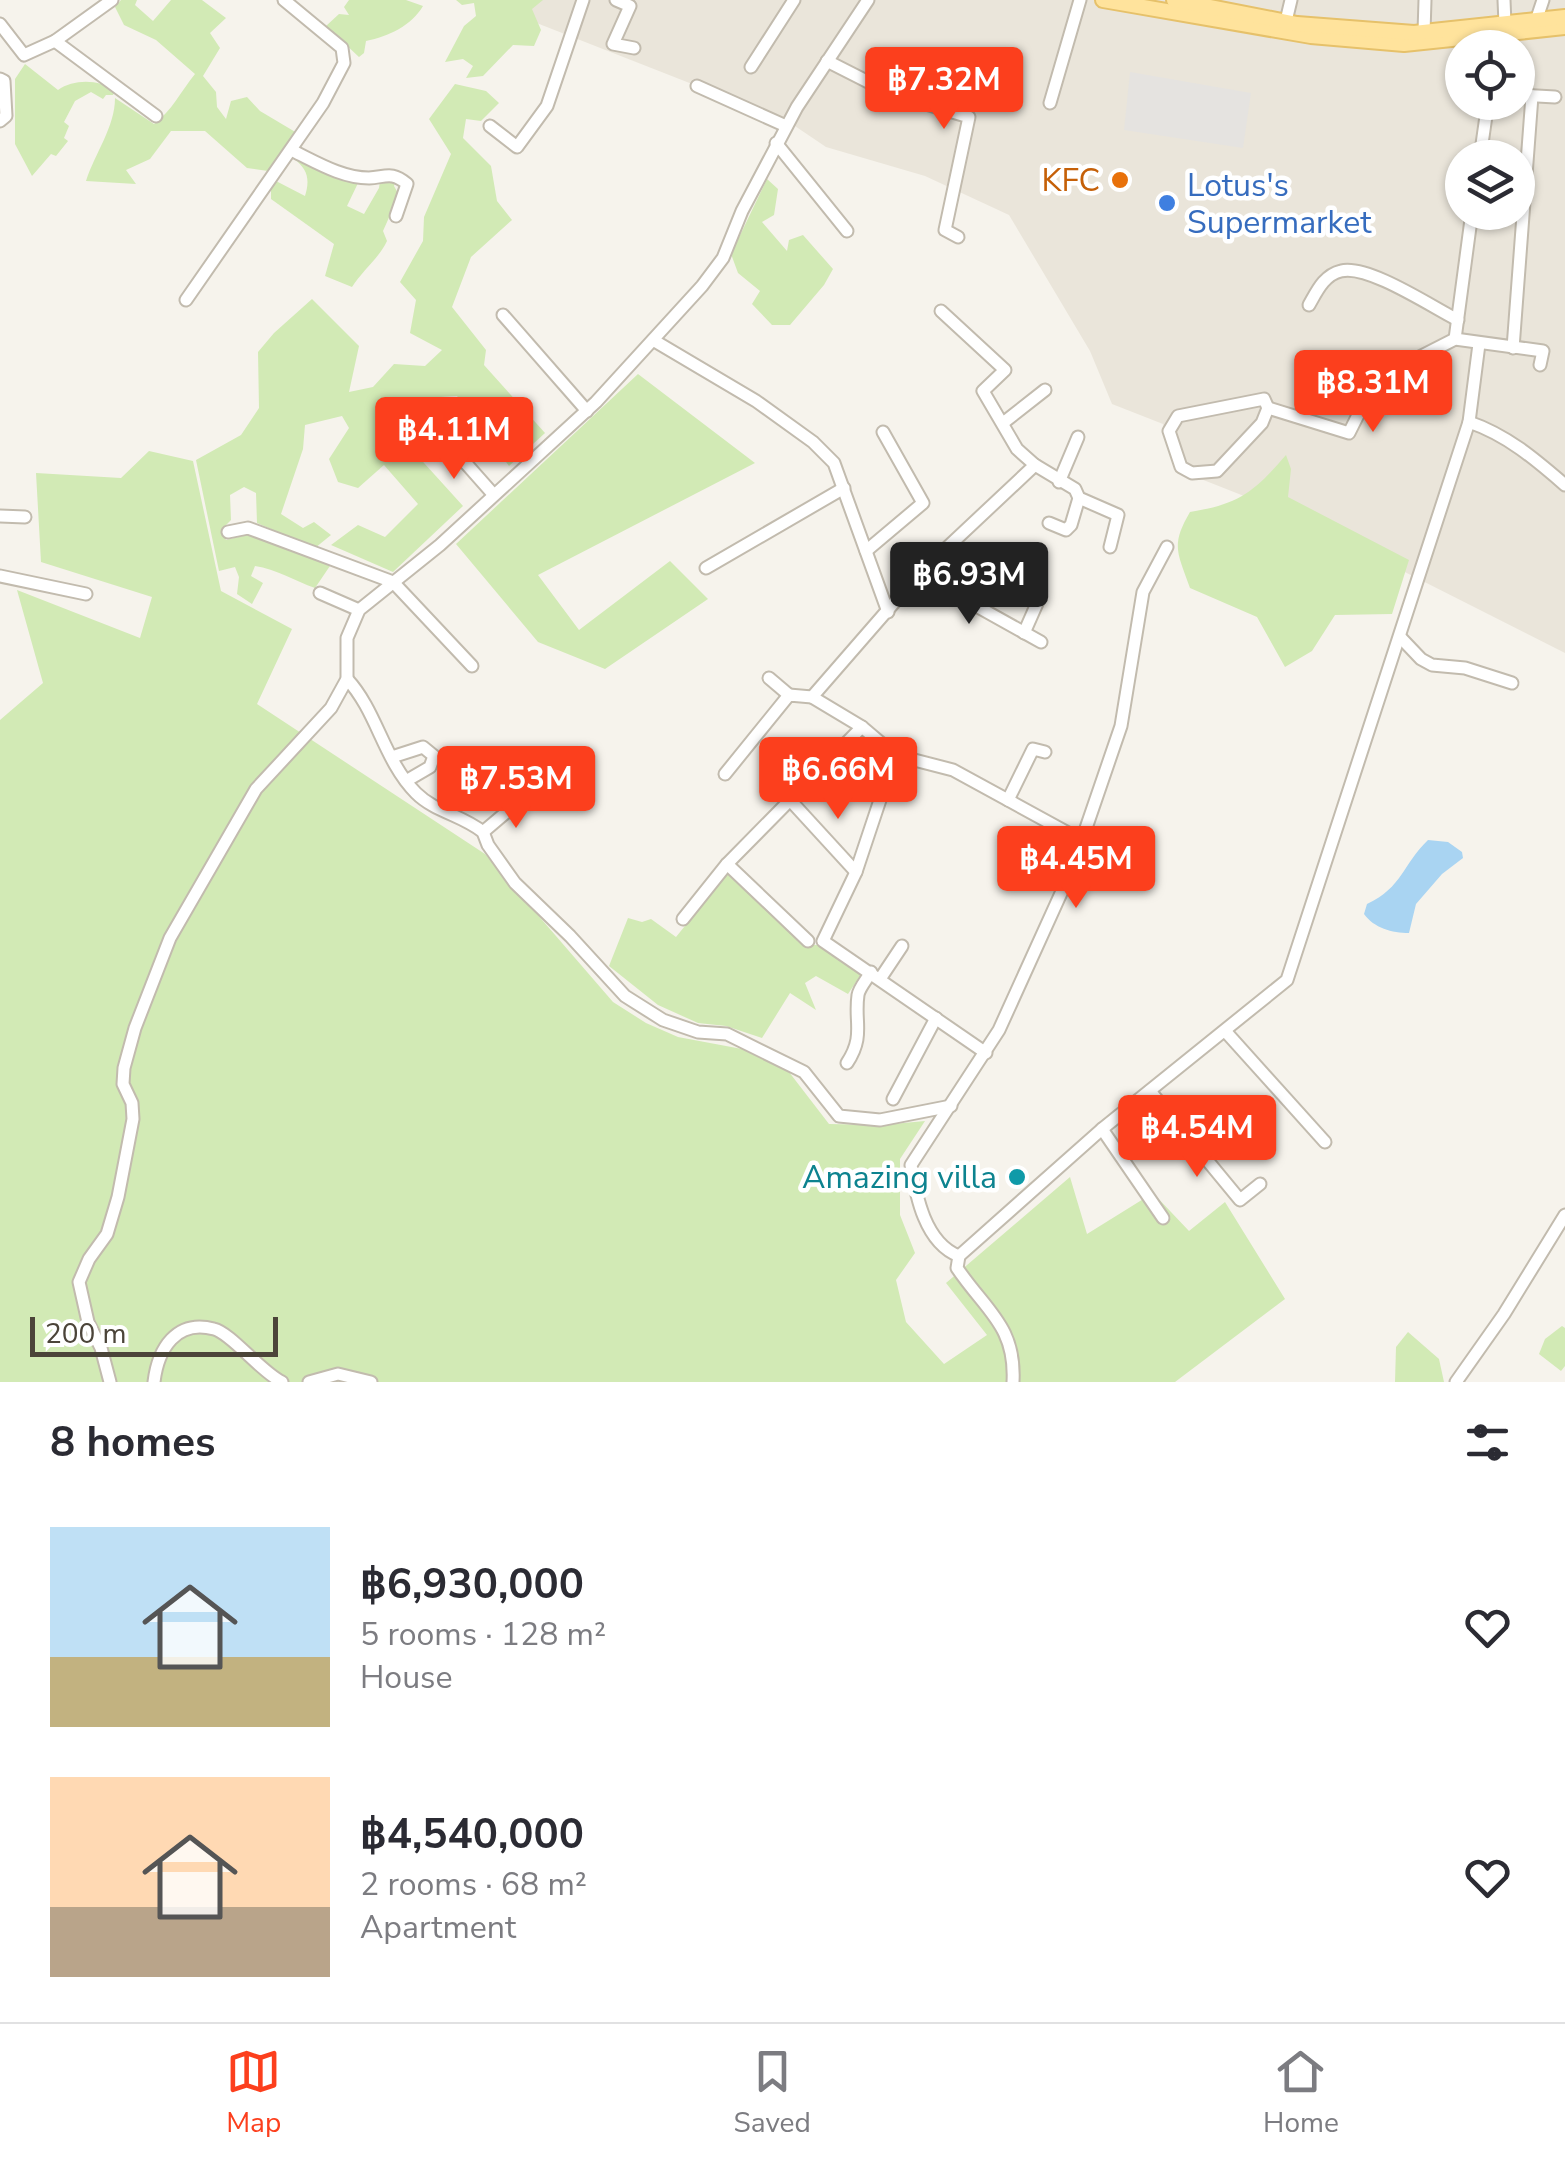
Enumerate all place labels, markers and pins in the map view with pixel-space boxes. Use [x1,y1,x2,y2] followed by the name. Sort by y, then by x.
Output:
[863,47,1025,132] pin: ฿7.32M
[1041,159,1100,202] place label: KFC
[1187,164,1372,244] place label: Lotus's Supermarket
[1109,169,1131,191] marker: KFC
[1156,192,1178,214] marker: Lotus's Supermarket
[1292,350,1454,435] pin: ฿8.31M
[373,397,535,482] pin: ฿4.11M
[888,542,1050,627] pin: ฿6.93M
[757,737,919,822] pin: ฿6.66M
[435,746,597,831] pin: ฿7.53M
[995,826,1157,911] pin: ฿4.45M
[1116,1095,1278,1180] pin: ฿4.54M
[802,1156,997,1199] place label: Amazing villa
[1006,1166,1028,1188] marker: Amazing villa

